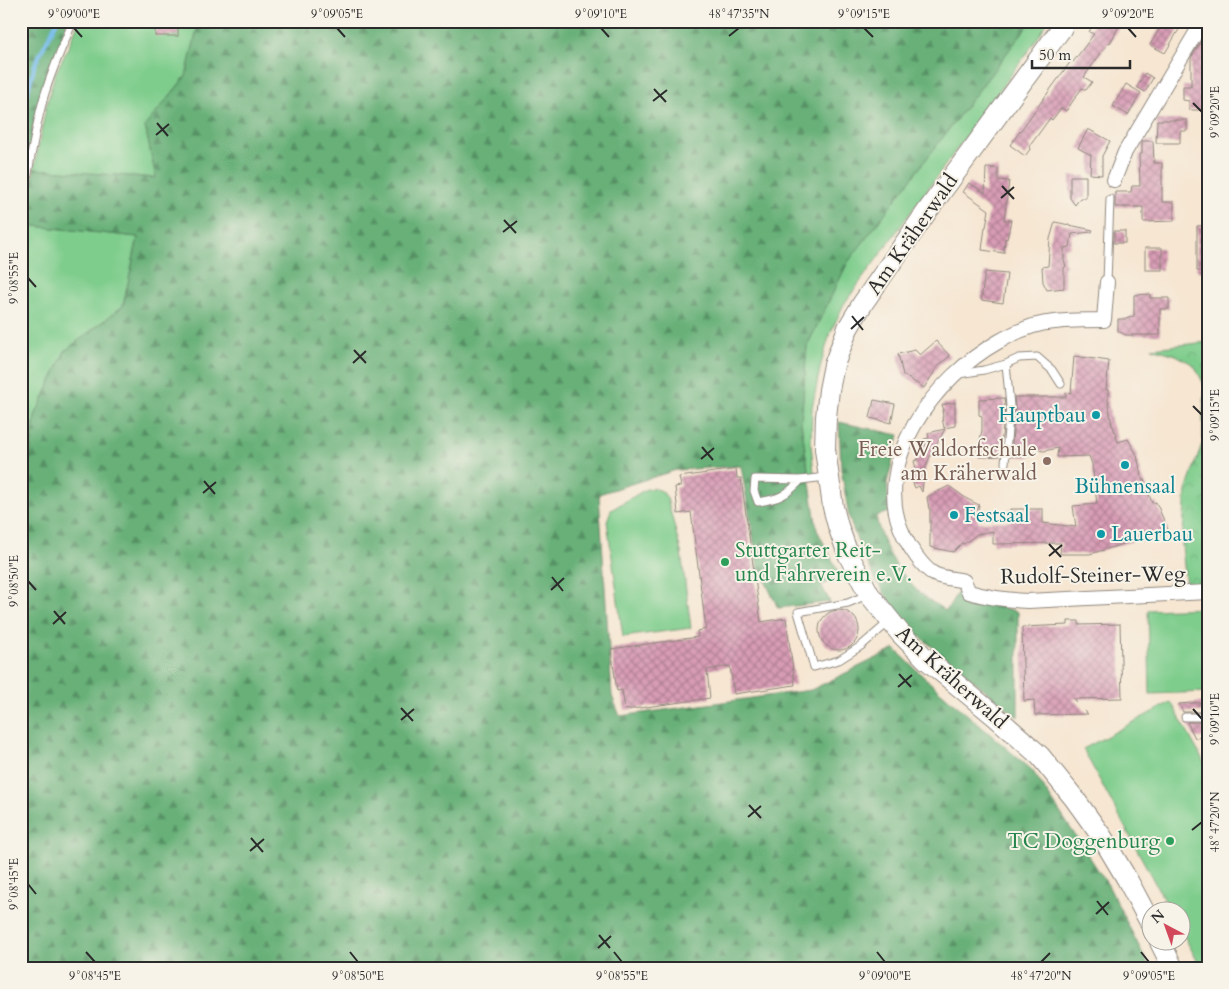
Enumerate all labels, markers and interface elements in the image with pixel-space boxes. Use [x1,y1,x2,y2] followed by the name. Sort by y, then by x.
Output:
[48,6,100,22] text: 9°09'00"E
[311,6,363,22] text: 9°09'05"E
[575,6,627,22] text: 9°09'10"E
[709,6,770,22] text: 48°47'35"N
[838,6,890,22] text: 9°09'15"E
[1102,6,1154,22] text: 9°09'20"E
[1032,38,1129,70] scale bar
[1039,45,1071,65] text: 50 m
[1207,86,1223,138] text: 9°09'20"E
[860,168,965,301] street label: Am Kräherwald
[6,252,22,304] text: 9°08'55"E
[1207,389,1223,441] text: 9°09'15"E
[998,401,1086,430] place label: Hauptbau
[1090,409,1102,421] marker: Hauptbau
[858,435,1037,488] place label: Freie Waldorfschule am Kräherwald
[1041,455,1053,467] marker: Freie Waldorfschule am Kräherwald
[1119,459,1131,471] marker: Bühnensaal
[1074,472,1176,501] place label: Bühnensaal
[964,501,1030,530] place label: Festsaal
[948,509,960,521] marker: Festsaal
[1111,520,1193,549] place label: Lauerbau
[1095,528,1107,540] marker: Lauerbau
[735,536,912,589] place label: Stuttgarter Reit- und Fahrverein e.V.
[6,555,22,607] text: 9°08'50"E
[719,556,731,568] marker: Stuttgarter Reit- und Fahrverein e.V.
[1000,559,1186,592] street label: Rudolf-Steiner-Weg
[889,619,1014,736] street label: Am Kräherwald
[1207,693,1223,745] text: 9°09'10"E
[1207,791,1223,852] text: 48°47'20"N
[1007,827,1160,856] place label: TC Doggenburg
[1164,835,1176,847] marker: TC Doggenburg
[6,858,22,910] text: 9°08'45"E
[1142,902,1192,952] north arrow
[1147,905,1169,928] text: N
[69,968,121,984] text: 9°08'45"E
[332,968,384,984] text: 9°08'50"E
[596,968,648,984] text: 9°08'55"E
[859,968,911,984] text: 9°09'00"E
[1011,968,1072,984] text: 48°47'20"N
[1123,968,1175,984] text: 9°09'05"E

